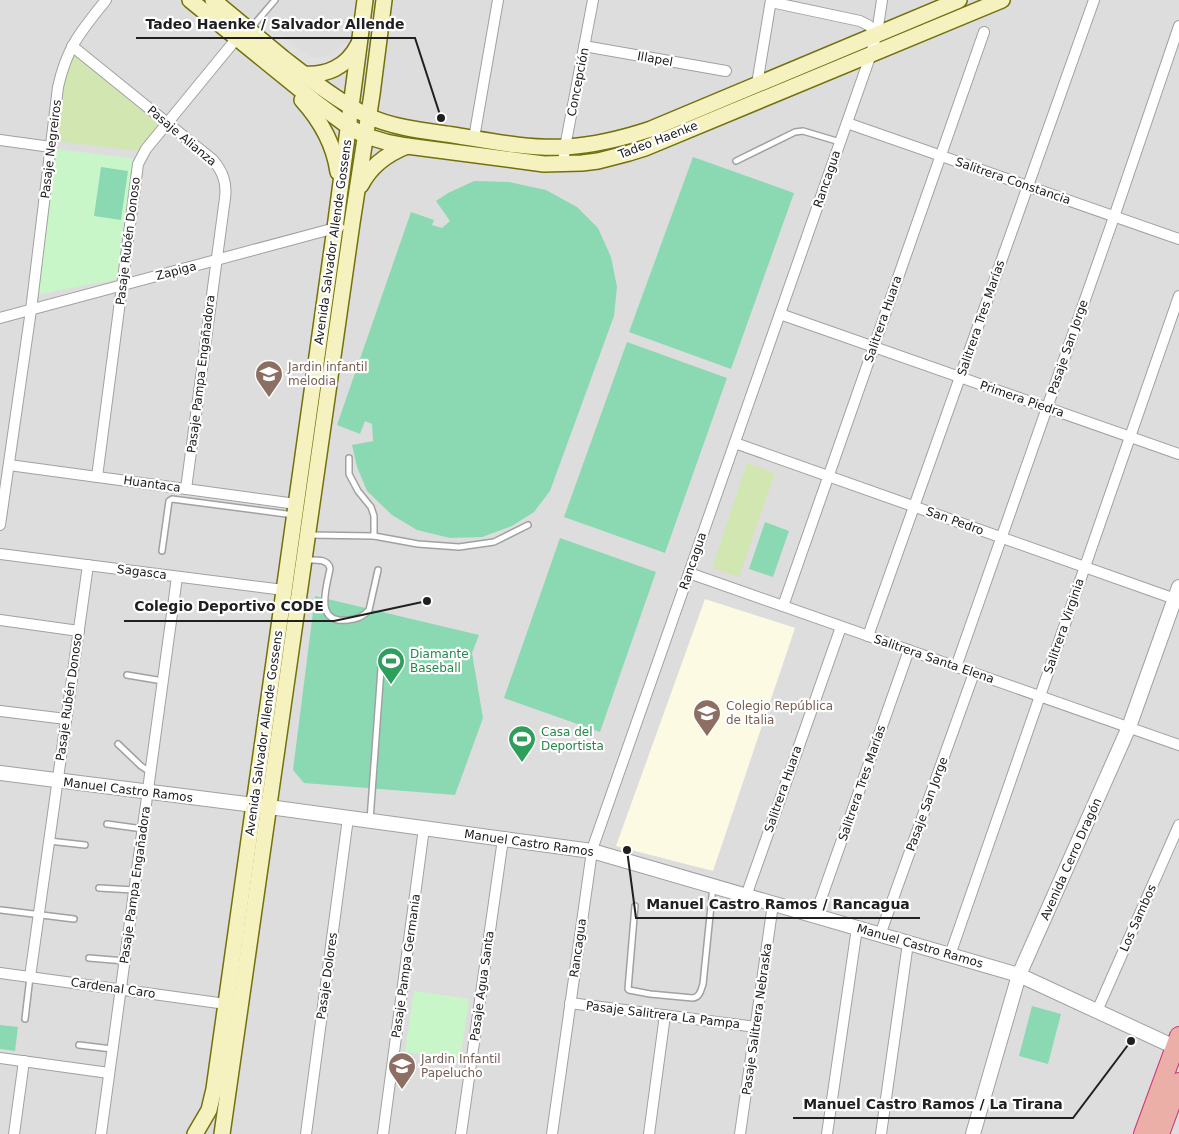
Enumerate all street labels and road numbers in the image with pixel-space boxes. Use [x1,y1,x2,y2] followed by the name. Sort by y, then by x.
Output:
[564,46,592,118] street label: Concepción
[636,49,674,69] street label: Illapel
[38,99,64,199] street label: Pasaje Negreiros
[145,103,219,169] street label: Pasaje Alianza
[615,118,700,162] street label: Tadeo Haenke
[312,138,354,346] street label: Avenida Salvador Allende Gossens
[811,149,843,209] street label: Rancagua
[954,155,1072,207] street label: Salitrera Constancia
[113,176,143,306] street label: Pasaje Rubén Donoso
[955,258,1007,378] street label: Salitrera Tres Marías
[154,259,198,283] street label: Zapiga
[862,274,904,364] street label: Salitrera Huara
[184,294,218,454] street label: Pasaje Pampa Engañadora
[1045,298,1091,396] street label: Pasaje San Jorge
[978,378,1066,420] street label: Primera Piedra
[123,473,181,495] street label: Huantaca
[924,504,986,538] street label: San Pedro
[677,531,709,591] street label: Rancagua
[116,562,168,582] street label: Sagasca
[1041,577,1087,675] street label: Salitrera Virginia
[243,629,285,837] street label: Avenida Salvador Allende Gossens
[53,632,85,762] street label: Pasaje Rubén Donoso
[872,632,996,686] street label: Salitrera Santa Elena
[836,723,888,843] street label: Salitrera Tres Marías
[762,744,804,834] street label: Salitrera Huara
[903,755,951,853] street label: Pasaje San Jorge
[62,775,194,805] street label: Manuel Castro Ramos
[1038,796,1104,922] street label: Avenida Cerro Dragón
[117,805,153,965] street label: Pasaje Pampa Engañadora
[463,827,595,859] street label: Manuel Castro Ramos
[1117,882,1159,954] street label: Los Sambos
[389,893,423,1039] street label: Pasaje Pampa Germania
[567,918,589,978] street label: Rancagua
[855,921,985,971] street label: Manuel Castro Ramos
[467,930,497,1042] street label: Pasaje Agua Santa
[314,932,340,1020] street label: Pasaje Dolores
[739,942,775,1096] street label: Pasaje Salitrera Nebraska
[70,975,156,1001] street label: Cardenal Caro
[585,999,741,1031] street label: Pasaje Salitrera La Pampa

